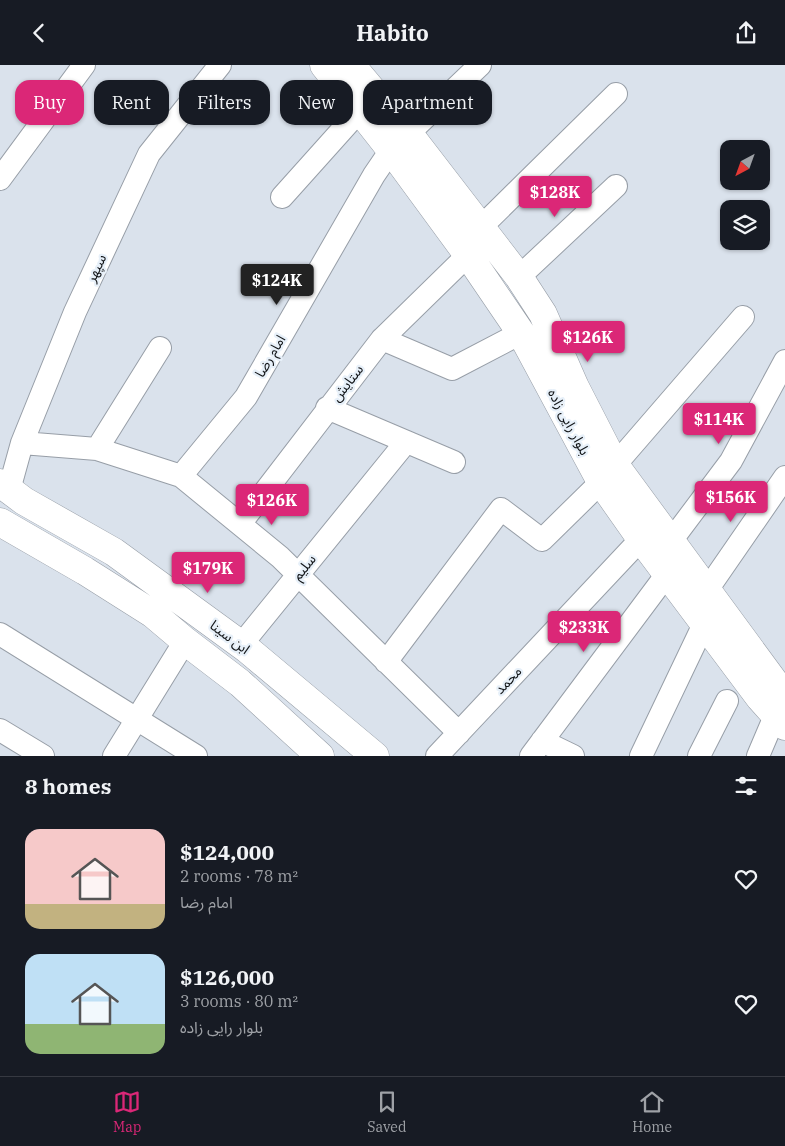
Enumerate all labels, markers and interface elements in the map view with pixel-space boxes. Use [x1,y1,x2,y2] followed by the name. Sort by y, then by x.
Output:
[356,18,429,47] text: Habito
[25,19,53,47] icon: back
[732,19,760,47] icon: share
[15,80,84,125] chip: Buy
[94,80,169,125] chip: Rent
[179,80,270,125] chip: Filters
[280,80,353,125] chip: New
[363,80,492,125] chip: Apartment
[720,140,770,190] north arrow
[720,140,770,250] map controls
[520,175,590,218] pin: $128K
[530,182,580,202] text: $128K
[720,200,770,250] button: layers
[81,251,111,286] street label: سپهر
[242,263,312,306] pin: $124K
[252,270,302,290] text: $124K
[553,321,623,363] pin: $126K
[563,327,613,347] text: $126K
[251,331,291,382] street label: امام رضا
[327,361,367,405] street label: ستایش
[544,386,594,458] street label: بلوار رایی زاده
[684,403,754,445] pin: $114K
[694,409,744,429] text: $114K
[696,481,766,523] pin: $156K
[237,483,307,526] pin: $126K
[706,487,756,507] text: $156K
[247,490,297,510] text: $126K
[288,550,321,585] street label: سلیم
[173,551,243,594] pin: $179K
[183,558,233,578] text: $179K
[549,611,619,653] pin: $233K
[206,616,254,658] street label: ابن سینا
[559,617,609,637] text: $233K
[491,662,525,698] street label: محمد
[25,772,111,800] text: 8 homes
[732,772,760,800] icon: filters
[180,838,274,866] text: $124,000
[65,849,125,909] icon: home
[732,865,760,893] icon: heart
[180,866,298,886] text: 2 rooms · 78 m²
[180,892,233,912] text: امام رضا
[180,963,274,991] text: $126,000
[65,974,125,1034] icon: home
[732,990,760,1018] icon: heart
[180,991,298,1011] text: 3 rooms · 80 m²
[180,1017,263,1037] text: بلوار رایی زاده
[113,1088,141,1136] tab: Map
[367,1088,406,1136] tab: Saved
[632,1088,672,1136] tab: Home

